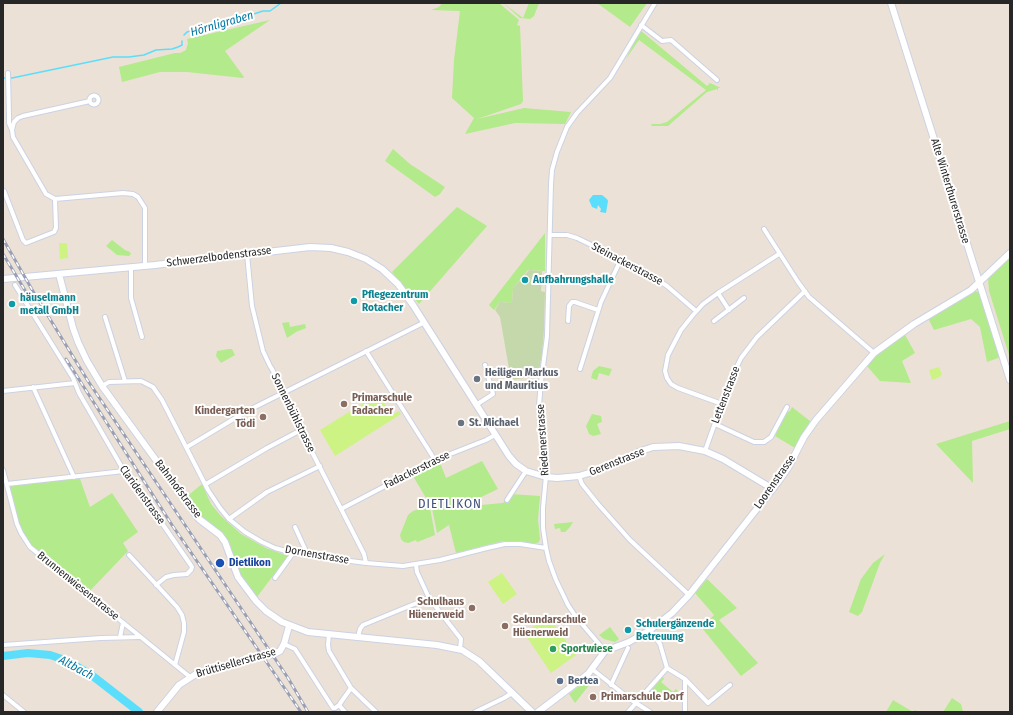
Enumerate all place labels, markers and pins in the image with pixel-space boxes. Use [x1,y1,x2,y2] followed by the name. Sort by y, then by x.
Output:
[533,273,614,287] place label: Aufbahrungshalle
[520,275,530,285] marker: Aufbahrungshalle
[362,288,428,314] place label: Pflegezentrum Rotacher
[20,291,79,317] place label: häuselmann metall GmbH
[349,296,359,306] marker: Pflegezentrum Rotacher
[7,299,17,309] marker: häuselmann metall GmbH
[485,366,558,392] place label: Heiligen Markus und Mauritius
[472,374,482,384] marker: Heiligen Markus und Mauritius
[352,391,412,417] place label: Primarschule Fadacher
[339,399,349,409] marker: Primarschule Fadacher
[195,404,255,430] place label: Kindergarten Tödi
[258,412,268,422] marker: Kindergarten Tödi
[469,416,519,430] place label: St. Michael
[456,418,466,428] marker: St. Michael
[229,556,271,570] place label: Dietlikon
[214,557,226,569] marker: Dietlikon
[409,595,464,621] place label: Schulhaus Hüenerweid
[467,603,477,613] marker: Schulhaus Hüenerweid
[513,613,586,639] place label: Sekundarschule Hüenerweid
[636,617,714,643] place label: Schulergänzende Betreuung
[500,621,510,631] marker: Sekundarschule Hüenerweid
[623,625,633,635] marker: Schulergänzende Betreuung
[561,642,613,656] place label: Sportwiese
[548,644,558,654] marker: Sportwiese
[568,674,598,688] place label: Bertea
[555,676,565,686] marker: Bertea
[601,690,683,704] place label: Primarschule Dorf
[588,692,598,702] marker: Primarschule Dorf

